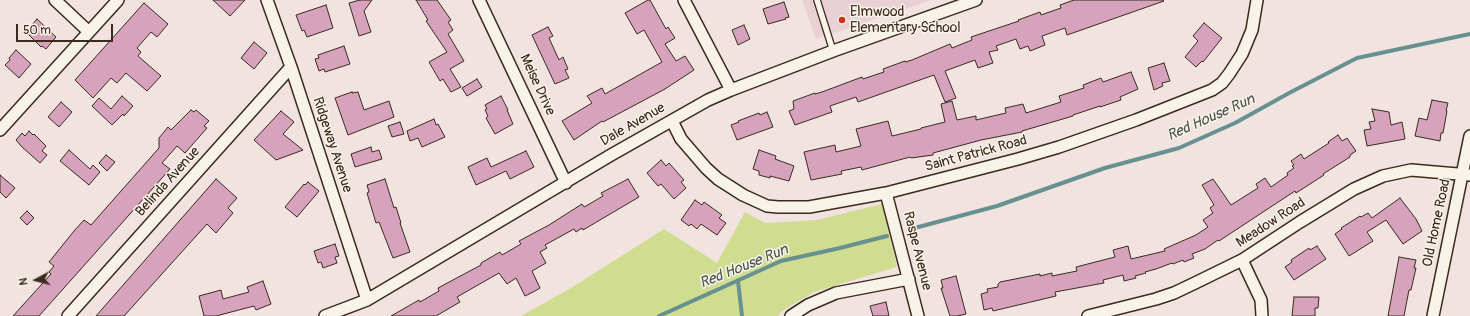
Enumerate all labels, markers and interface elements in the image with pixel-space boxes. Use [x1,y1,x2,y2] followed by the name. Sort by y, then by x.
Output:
[850,4,961,36] place label: Elmwood Elementary School
[837,15,847,25] marker: Elmwood Elementary School
[18,16,115,42] scale bar
[23,23,51,38] text: 50 m
[516,52,558,118] street label: Meise Drive
[1164,91,1258,145] water label: Red House Run
[309,95,355,195] street label: Ridgeway Avenue
[598,100,668,150] street label: Dale Avenue
[923,132,1029,176] street label: Saint Patrick Road
[132,144,204,220] street label: Belinda Avenue
[1419,178,1455,268] street label: Old Home Road
[1233,194,1309,252] street label: Meadow Road
[899,210,935,292] street label: Raspe Avenue
[697,241,791,293] water label: Red House Run
[16,260,56,300] north arrow
[17,277,30,286] text: N

